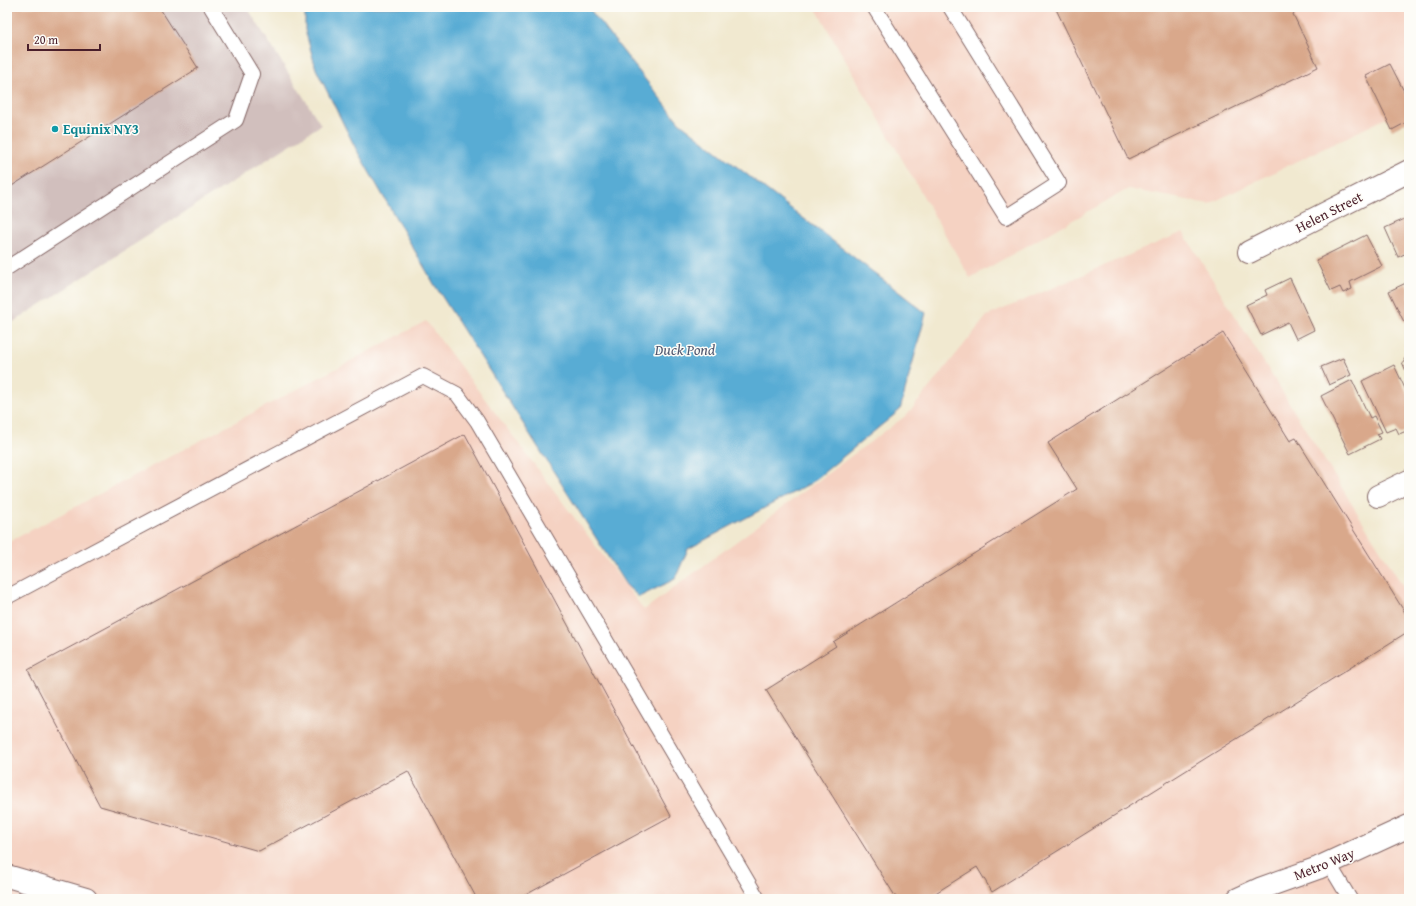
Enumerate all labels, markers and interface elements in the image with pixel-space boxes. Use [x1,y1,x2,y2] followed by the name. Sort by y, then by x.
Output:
[28,26,100,52] scale bar
[34,31,58,48] text: 20 m
[63,119,139,139] place label: Equinix NY3
[50,124,60,134] marker: Equinix NY3
[1292,187,1366,237] street label: Helen Street
[654,339,715,360] water label: Duck Pond
[1291,843,1357,885] street label: Metro Way

